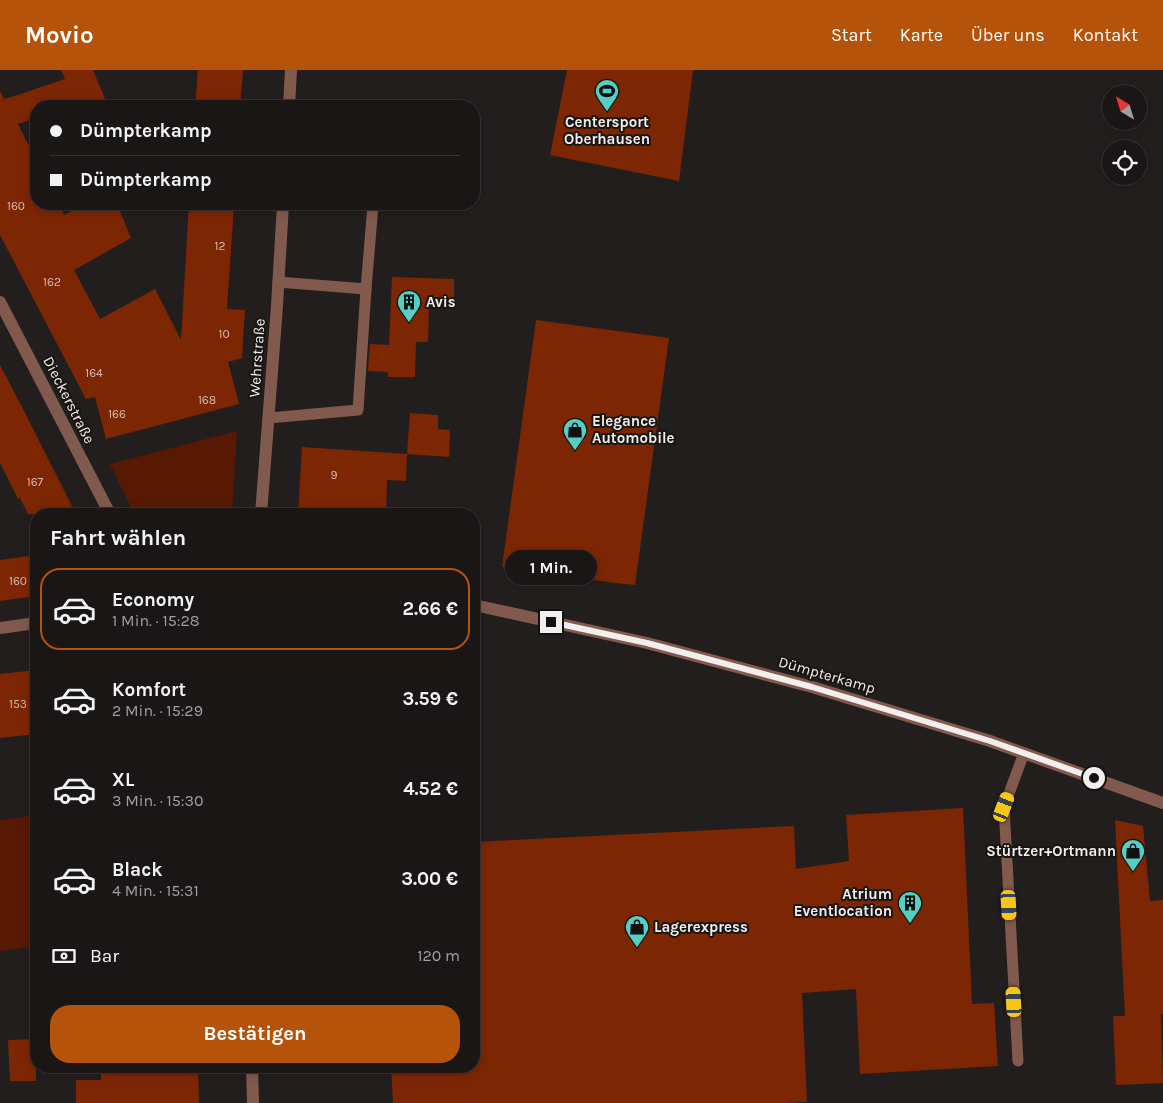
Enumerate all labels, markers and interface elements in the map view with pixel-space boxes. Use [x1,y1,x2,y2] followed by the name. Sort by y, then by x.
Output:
[25,21,94,49] text: Movio
[831,24,872,46] text: Start
[900,24,943,46] text: Karte
[971,24,1045,46] text: Über uns
[1073,24,1138,46] text: Kontakt
[594,78,620,112] sports icon: Centersport Oberhausen
[1102,85,1148,130] north arrow
[1102,85,1147,185] map controls
[564,113,650,148] place label: Centersport Oberhausen
[80,120,212,142] text: Dümpterkamp
[1102,140,1147,185] button: locate
[80,169,212,191] text: Dümpterkamp
[7,199,25,213] house number: 160
[215,239,226,253] house number: 12
[43,275,61,289] house number: 162
[396,289,422,323] building icon: Avis
[426,293,456,311] place label: Avis
[245,318,269,398] street label: Wehrstraße
[218,327,230,341] house number: 10
[39,353,99,447] street label: Dieckerstraße
[85,366,103,380] house number: 164
[198,393,216,407] house number: 168
[108,407,126,421] house number: 166
[592,412,675,447] place label: Elegance Automobile
[562,417,588,451] shop icon: Elegance Automobile
[331,468,338,482] house number: 9
[27,475,44,489] house number: 167
[50,525,186,551] text: Fahrt wählen
[505,550,597,584] callout: 1 Min.
[530,558,572,577] text: 1 Min.
[9,574,27,588] house number: 160
[52,587,97,632] icon: car
[112,589,194,611] text: Economy
[403,598,458,620] text: 2.66 €
[112,611,200,630] text: 1 Min. · 15:28
[540,611,562,633] route end
[776,653,878,697] street label: Dümpterkamp
[52,677,97,722] icon: car
[112,679,186,701] text: Komfort
[403,688,458,710] text: 3.59 €
[9,697,27,711] house number: 153
[112,701,203,720] text: 2 Min. · 15:29
[52,767,97,812] icon: car
[1083,767,1105,789] route start
[112,769,134,791] text: XL
[403,778,458,800] text: 4.52 €
[991,790,1016,824] car
[112,791,204,810] text: 3 Min. · 15:30
[1120,838,1146,872] shop icon: Stürtzer+Ortmann
[986,842,1116,860] place label: Stürtzer+Ortmann
[52,857,97,902] icon: car
[112,859,163,881] text: Black
[401,868,458,890] text: 3.00 €
[112,881,199,900] text: 4 Min. · 15:31
[794,885,892,920] place label: Atrium Eventlocation
[897,890,923,924] building icon: Atrium Eventlocation
[1000,890,1017,920] car
[624,914,650,948] shop icon: Lagerexpress
[654,918,748,936] place label: Lagerexpress
[50,942,78,970] icon: cash
[90,945,119,967] text: Bar
[417,946,460,965] text: 120 m
[1005,987,1022,1017] car
[50,1005,460,1063] button: Bestätigen

